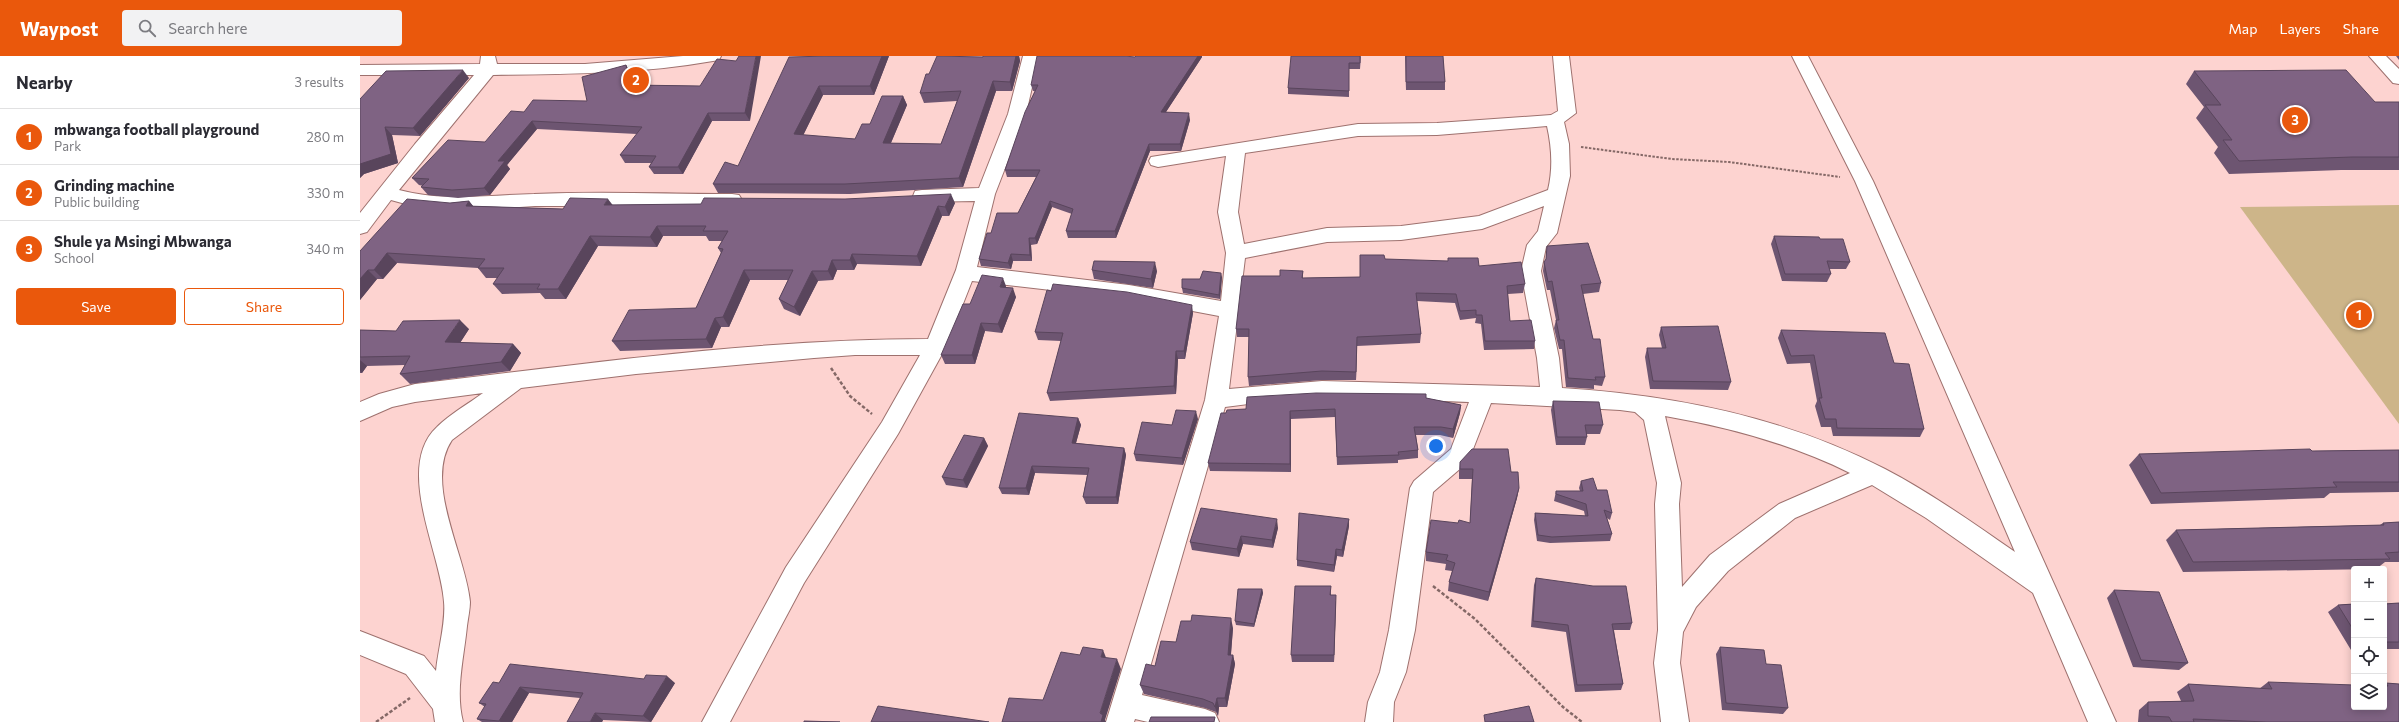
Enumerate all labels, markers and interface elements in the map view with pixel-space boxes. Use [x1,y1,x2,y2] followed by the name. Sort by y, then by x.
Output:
[122,10,402,46] search box
[20,17,98,40] text: Waypost
[136,17,158,39] icon: search
[168,19,248,37] text: Search here
[2229,20,2257,37] text: Map
[2279,20,2321,37] text: Layers
[2343,20,2379,37] text: Share
[623,65,649,95] pin: 2
[16,72,73,93] text: Nearby
[295,74,344,90] text: 3 results
[2282,105,2308,135] pin: 3
[54,120,259,138] text: mbwanga football playground
[26,129,32,145] text: 1
[307,129,344,145] text: 280 m
[54,138,81,154] text: Park
[54,176,174,194] text: Grinding machine
[25,185,33,201] text: 2
[307,185,344,201] text: 330 m
[54,194,140,210] text: Public building
[54,232,232,250] text: Shule ya Msingi Mbwanga
[25,241,33,257] text: 3
[306,241,344,257] text: 340 m
[54,250,94,266] text: School
[16,288,176,325] button: Save
[184,288,344,325] button: Share
[2346,300,2372,330] pin: 1
[1426,436,1446,456] your location
[2351,566,2387,710] map controls
[2351,566,2387,602] button: +
[2351,602,2387,638] button: −
[2351,638,2387,674] button: locate
[2351,674,2387,710] button: layers

